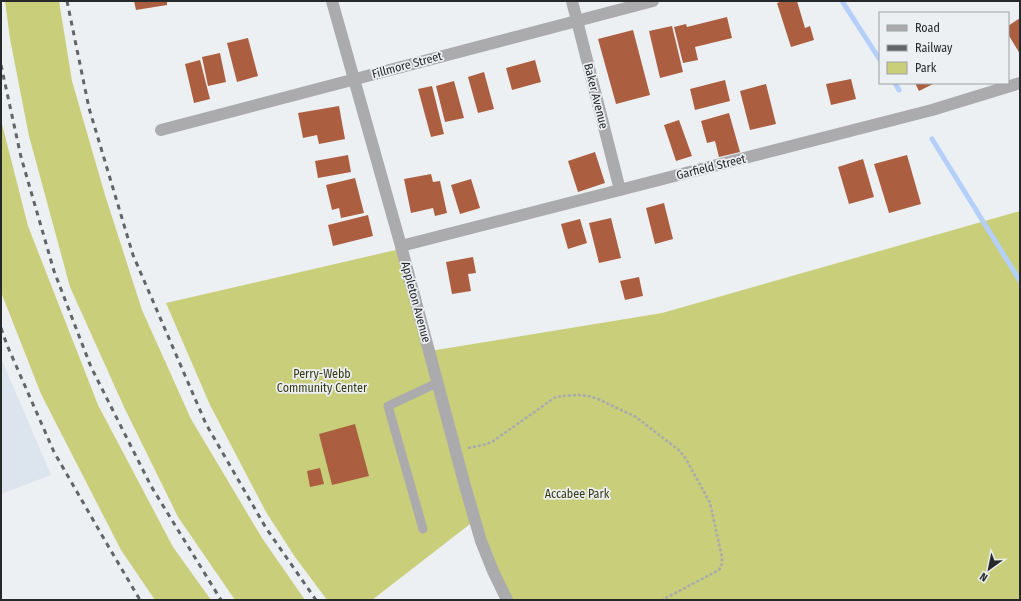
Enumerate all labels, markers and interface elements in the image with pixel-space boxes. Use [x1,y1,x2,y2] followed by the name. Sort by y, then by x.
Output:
[879,12,1009,84] legend
[915,21,940,35] text: Road
[915,41,953,55] text: Railway
[370,49,444,81] street label: Fillmore Street
[915,61,937,75] text: Park
[581,62,611,130] street label: Baker Avenue
[675,152,747,182] street label: Garfield Street
[398,260,434,344] street label: Appleton Avenue
[277,367,368,395] park label: Perry-Webb Community Center
[545,487,610,501] park label: Accabee Park
[969,549,1009,589] north arrow
[978,570,990,584] text: N

